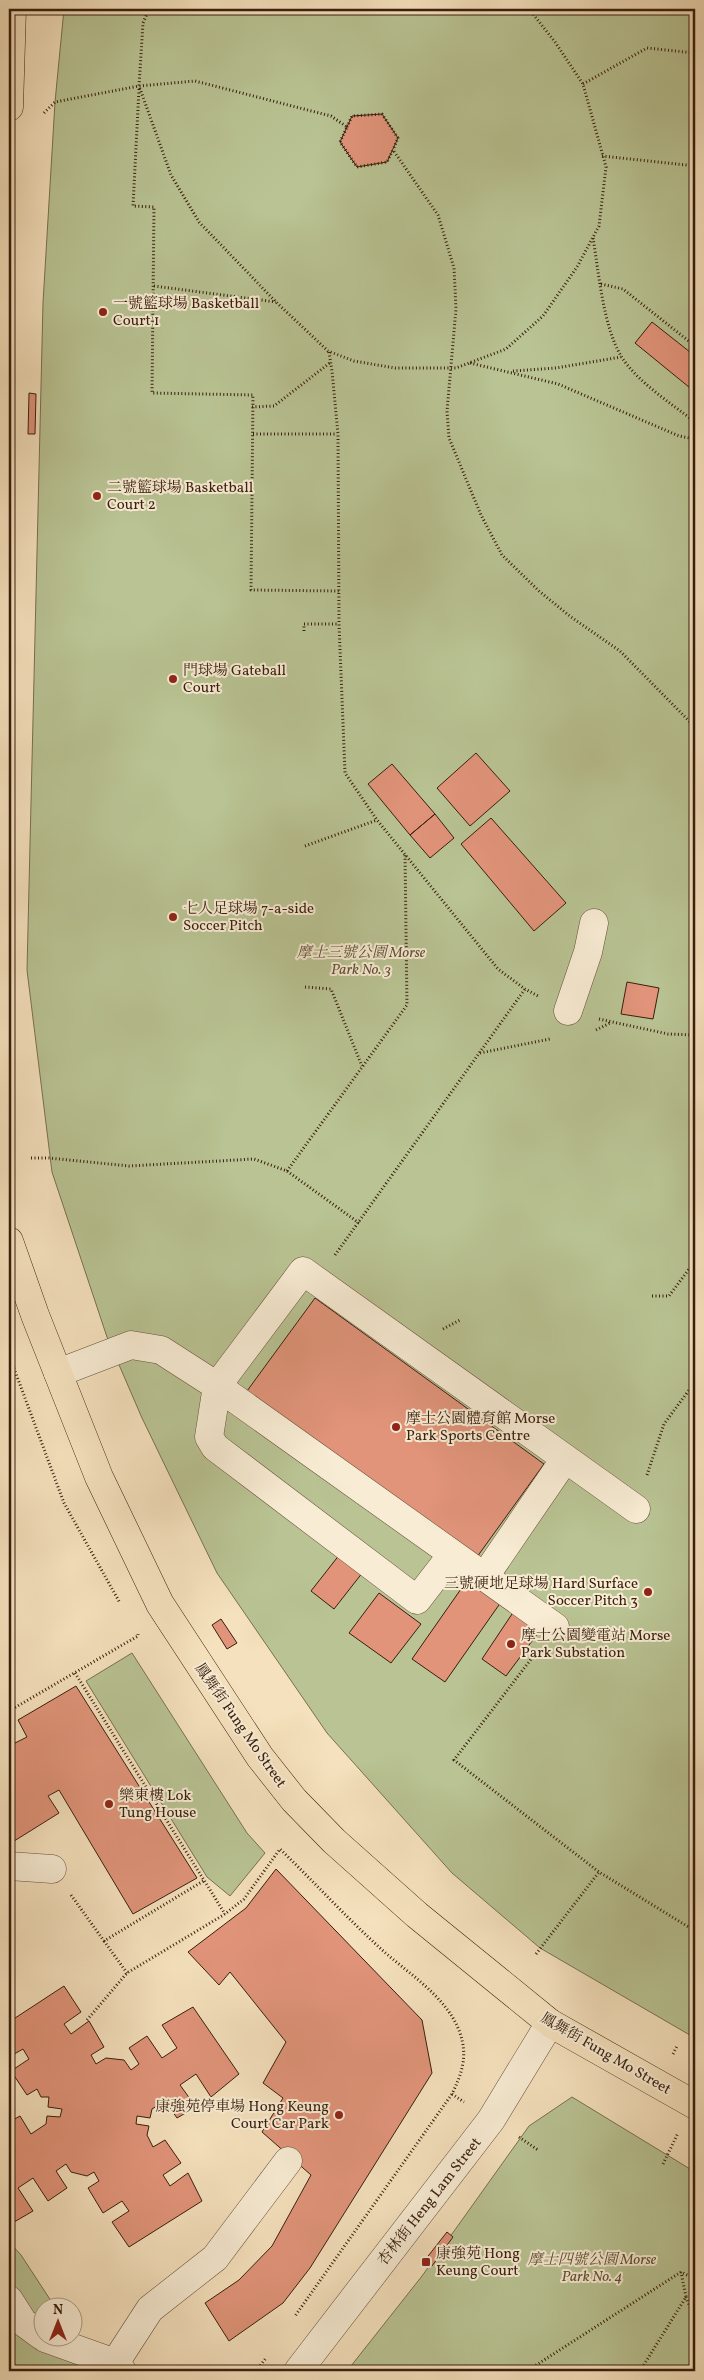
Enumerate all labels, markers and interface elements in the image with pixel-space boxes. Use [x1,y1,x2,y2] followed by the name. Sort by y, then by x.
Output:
[113,294,259,332] place label: 一號籃球場 Basketball Court 1
[97,306,109,318] marker: 一號籃球場 Basketball Court 1
[107,478,253,516] place label: 二號籃球場 Basketball Court 2
[91,490,103,502] marker: 二號籃球場 Basketball Court 2
[183,661,286,699] place label: 門球場 Gateball Court
[167,673,179,685] marker: 門球場 Gateball Court
[183,899,314,937] place label: 七人足球場 7-a-side Soccer Pitch
[167,911,179,923] marker: 七人足球場 7-a-side Soccer Pitch
[297,943,426,981] park label: 摩士三號公園 Morse Park No. 3
[406,1409,555,1447] place label: 摩士公園體育館 Morse Park Sports Centre
[390,1421,402,1433] marker: 摩士公園體育館 Morse Park Sports Centre
[444,1574,638,1612] place label: 三號硬地足球場 Hard Surface Soccer Pitch 3
[642,1586,654,1598] marker: 三號硬地足球場 Hard Surface Soccer Pitch 3
[521,1626,670,1664] place label: 摩士公園變電站 Morse Park Substation
[505,1638,517,1650] marker: 摩士公園變電站 Morse Park Substation
[189,1659,291,1793] street label: 鳳舞街 Fung Mo Street
[119,1786,196,1824] place label: 樂東樓 Lok Tung House
[103,1798,115,1810] marker: 樂東樓 Lok Tung House
[536,2008,675,2100] street label: 鳳舞街 Fung Mo Street
[155,2097,329,2135] place label: 康強苑停車場 Hong Keung Court Car Park
[333,2109,345,2121] marker: 康強苑停車場 Hong Keung Court Car Park
[373,2133,487,2270] street label: 杏林街 Heng Lam Street
[436,2244,520,2282] place label: 康強苑 Hong Keung Court
[528,2250,657,2288] park label: 摩士四號公園 Morse Park No. 4
[420,2256,432,2268] marker: 康強苑 Hong Keung Court
[32,2298,82,2348] north arrow
[53,2301,63,2320] text: N

